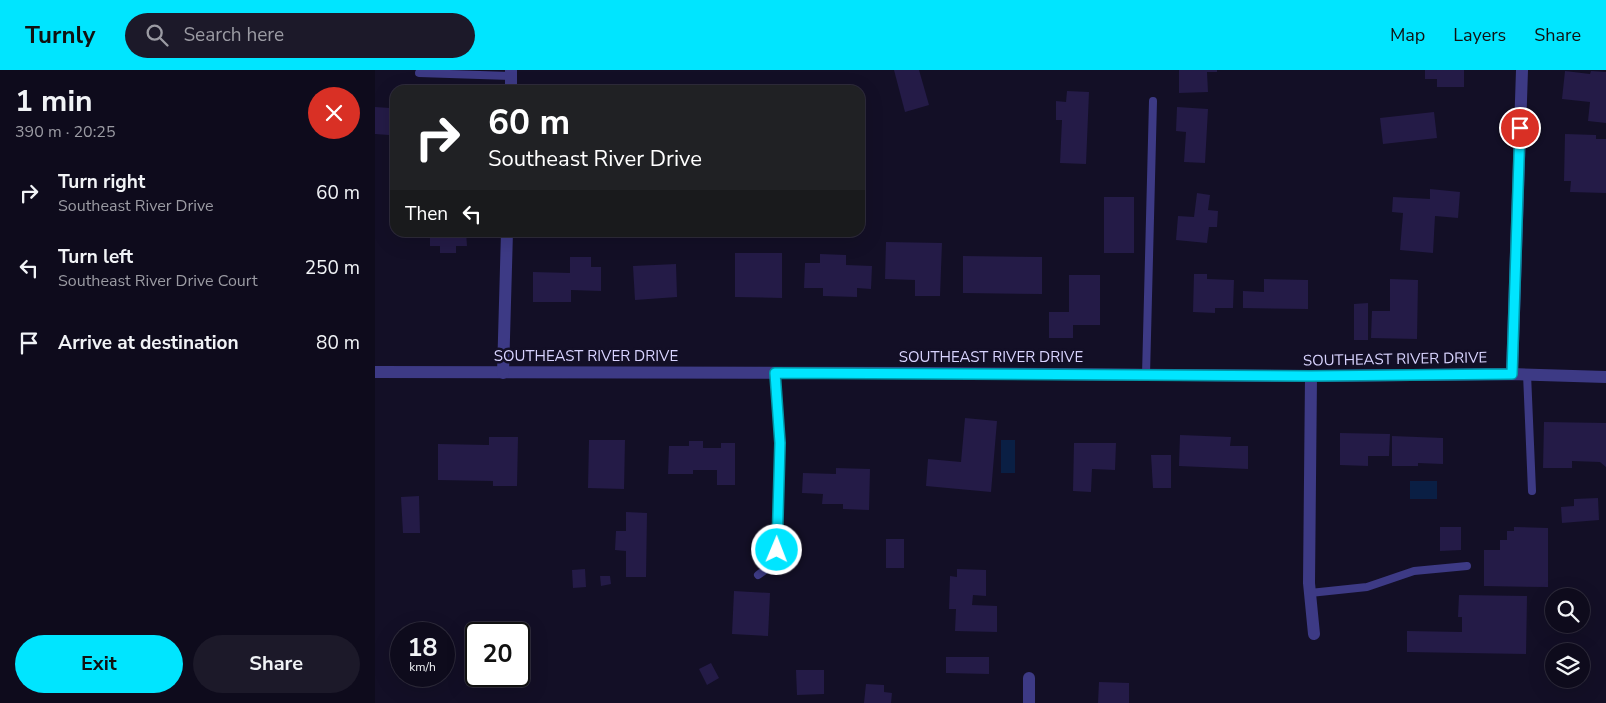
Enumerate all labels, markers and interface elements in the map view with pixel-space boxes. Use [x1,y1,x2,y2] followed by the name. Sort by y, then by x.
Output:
[125,13,475,58] search box
[25,19,95,51] text: Turnly
[143,21,171,49] icon: search
[183,22,284,48] text: Search here
[1390,23,1425,47] text: Map
[1453,23,1506,47] text: Layers
[1534,23,1581,47] text: Share
[15,81,93,122] text: 1 min
[308,87,360,139] button: close
[488,99,570,146] text: 60 m
[405,105,470,170] icon: right
[1499,107,1541,149] pin
[1506,114,1534,142] icon: arrive
[15,121,116,143] text: 390 m · 20:25
[488,144,702,174] text: Southeast River Drive
[58,169,145,195] text: Turn right
[15,179,43,207] icon: right
[316,180,360,206] text: 60 m
[58,195,214,217] text: Southeast River Drive
[458,200,486,228] icon: left
[405,201,448,227] text: Then
[58,244,133,270] text: Turn left
[15,254,43,282] icon: left
[305,255,360,281] text: 250 m
[58,270,258,292] text: Southeast River Drive Court
[15,329,43,357] icon: arrive
[58,330,239,356] text: Arrive at destination
[316,330,360,356] text: 80 m
[494,346,678,366] street label: SOUTHEAST RIVER DRIVE
[899,347,1083,367] street label: SOUTHEAST RIVER DRIVE
[1303,347,1487,371] street label: SOUTHEAST RIVER DRIVE
[750,523,802,575] position arrow
[1545,588,1590,688] map controls
[1545,588,1590,633] button: search
[465,622,530,687] speed limit sign: 20
[407,631,438,665] text: 18
[15,635,183,693] button: Exit
[193,635,360,693] button: Share
[1545,643,1590,688] button: layers
[409,659,436,675] text: km/h

